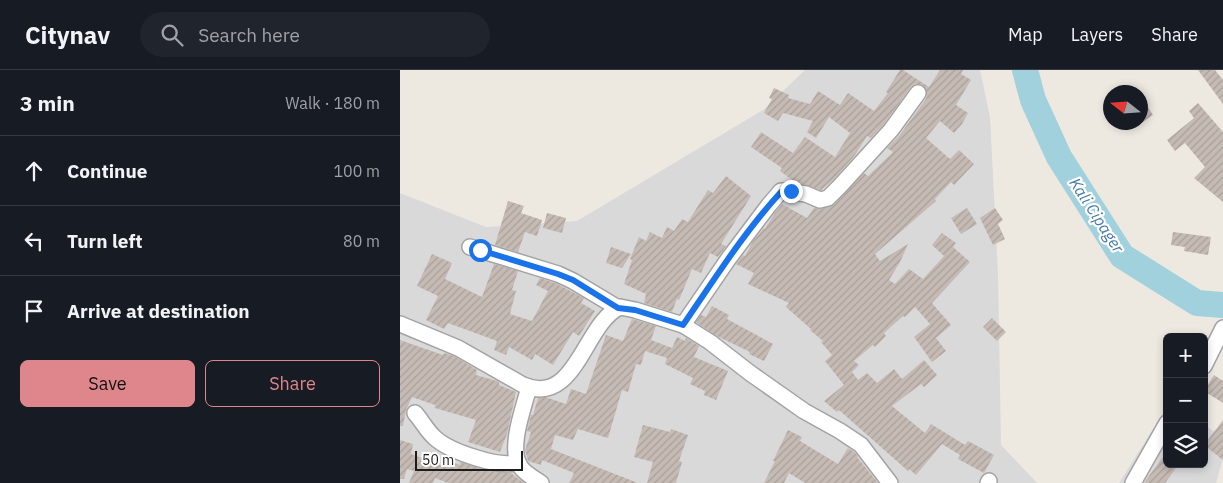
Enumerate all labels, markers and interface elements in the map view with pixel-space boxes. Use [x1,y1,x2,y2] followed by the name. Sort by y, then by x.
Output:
[140,12,490,57] search box
[25,19,110,51] text: Citynav
[158,21,186,49] icon: search
[198,23,300,47] text: Search here
[1008,23,1043,46] text: Map
[1071,23,1123,46] text: Layers
[1151,23,1198,46] text: Share
[1103,85,1148,130] north arrow
[20,89,75,117] text: 3 min
[285,93,380,113] text: Walk · 180 m
[20,157,48,185] icon: ahead
[67,159,147,183] text: Continue
[333,161,380,181] text: 100 m
[1065,174,1129,257] water label: Kali Cipager
[780,180,803,203] route end
[20,227,48,255] icon: left
[67,229,143,253] text: Turn left
[343,231,380,251] text: 80 m
[469,239,492,262] route start
[20,297,48,325] icon: arrive
[67,299,250,323] text: Arrive at destination
[1163,333,1208,468] map controls
[1163,333,1208,378] button: +
[20,360,195,407] button: Save
[205,360,380,407] button: Share
[1163,378,1208,423] button: −
[1163,423,1208,468] button: layers
[415,448,522,471] scale bar
[422,451,454,469] text: 50 m

